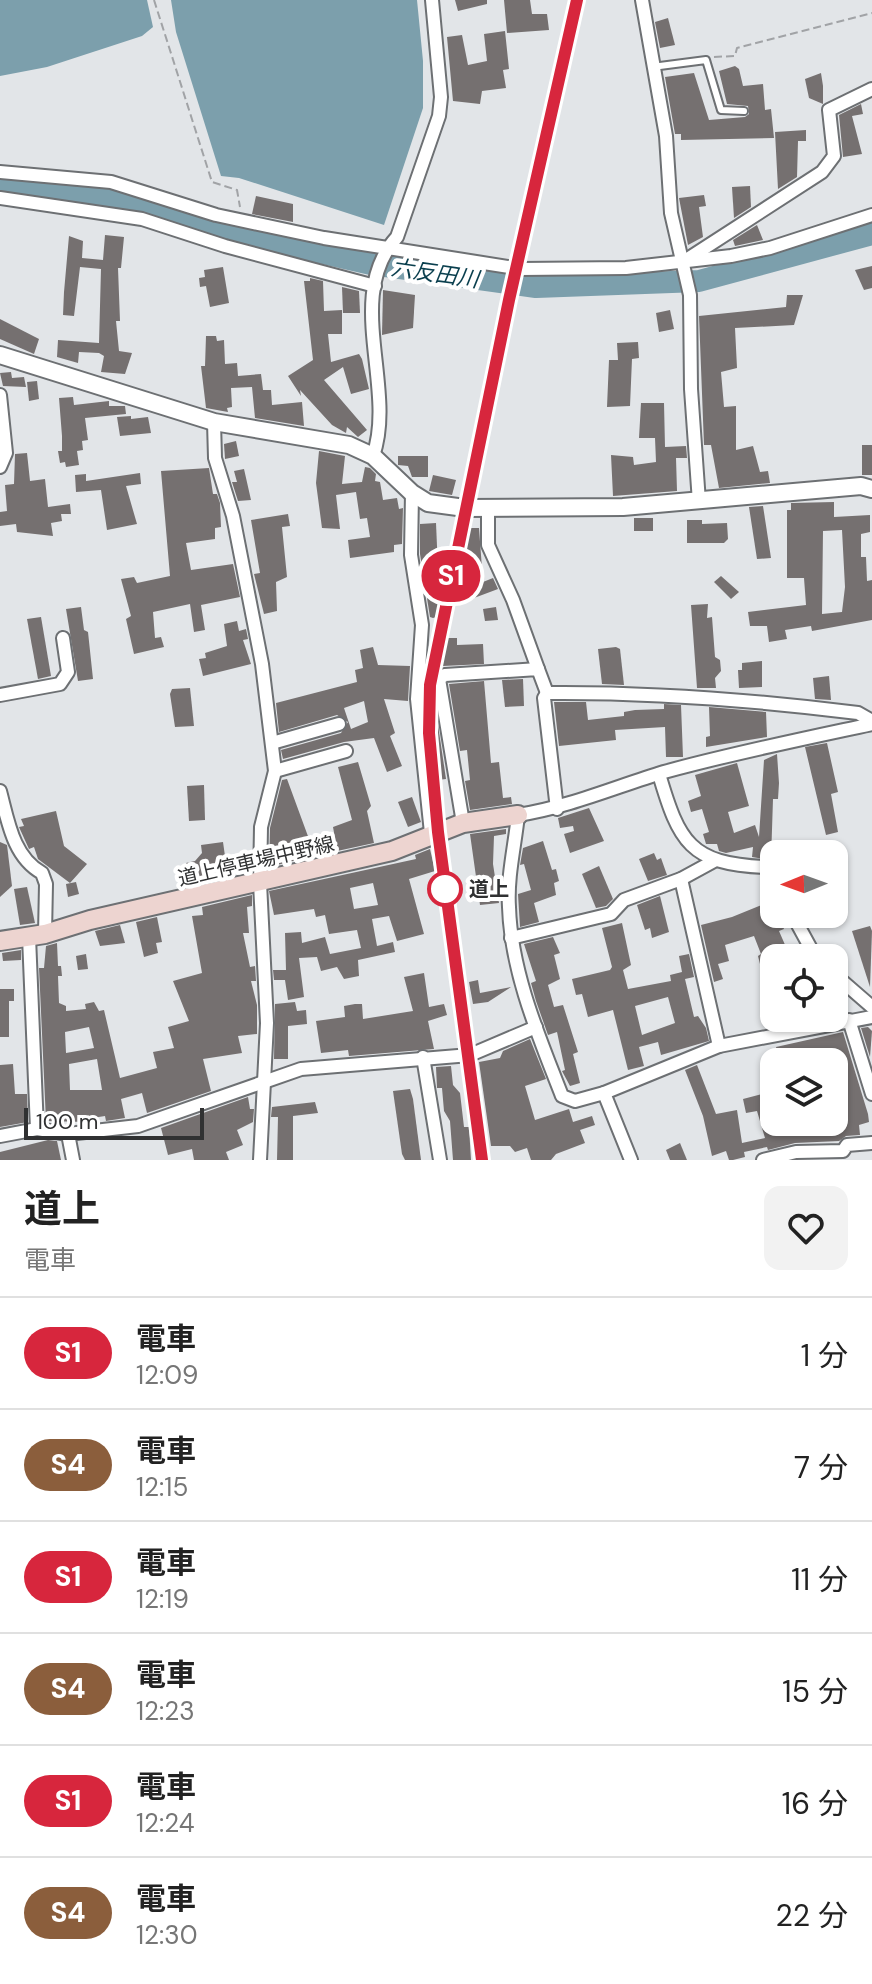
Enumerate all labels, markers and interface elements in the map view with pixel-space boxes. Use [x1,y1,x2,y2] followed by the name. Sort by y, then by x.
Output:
[389,253,482,294] water label: 六反田川
[415,550,487,602] line badge: S1
[437,557,465,594] text: S1
[175,830,337,892] street label: 道上停車場中野線
[760,840,848,928] north arrow
[760,840,848,1136] map controls
[428,872,462,906] marker: 道上
[469,876,509,902] place label: 道上
[760,944,848,1032] button: locate
[760,1048,848,1136] button: layers
[24,1104,204,1140] scale bar
[36,1107,98,1136] text: 100 m
[24,1184,100,1234] text: 道上
[764,1186,848,1270] button: heart
[24,1243,76,1277] text: 電車
[136,1319,196,1358] text: 電車
[54,1334,82,1371] text: S1
[801,1336,848,1375] text: 1 分
[136,1358,198,1392] text: 12:09
[136,1431,196,1470] text: 電車
[50,1446,86,1483] text: S4
[794,1448,848,1487] text: 7 分
[136,1470,188,1504] text: 12:15
[136,1543,196,1582] text: 電車
[54,1558,82,1595] text: S1
[791,1560,848,1599] text: 11 分
[136,1582,189,1616] text: 12:19
[136,1655,196,1694] text: 電車
[50,1670,86,1707] text: S4
[782,1672,848,1711] text: 15 分
[136,1694,195,1728] text: 12:23
[136,1767,196,1806] text: 電車
[54,1782,82,1819] text: S1
[782,1784,848,1823] text: 16 分
[136,1806,195,1840] text: 12:24
[136,1879,196,1918] text: 電車
[50,1894,86,1931] text: S4
[775,1896,848,1935] text: 22 分
[136,1918,198,1952] text: 12:30

